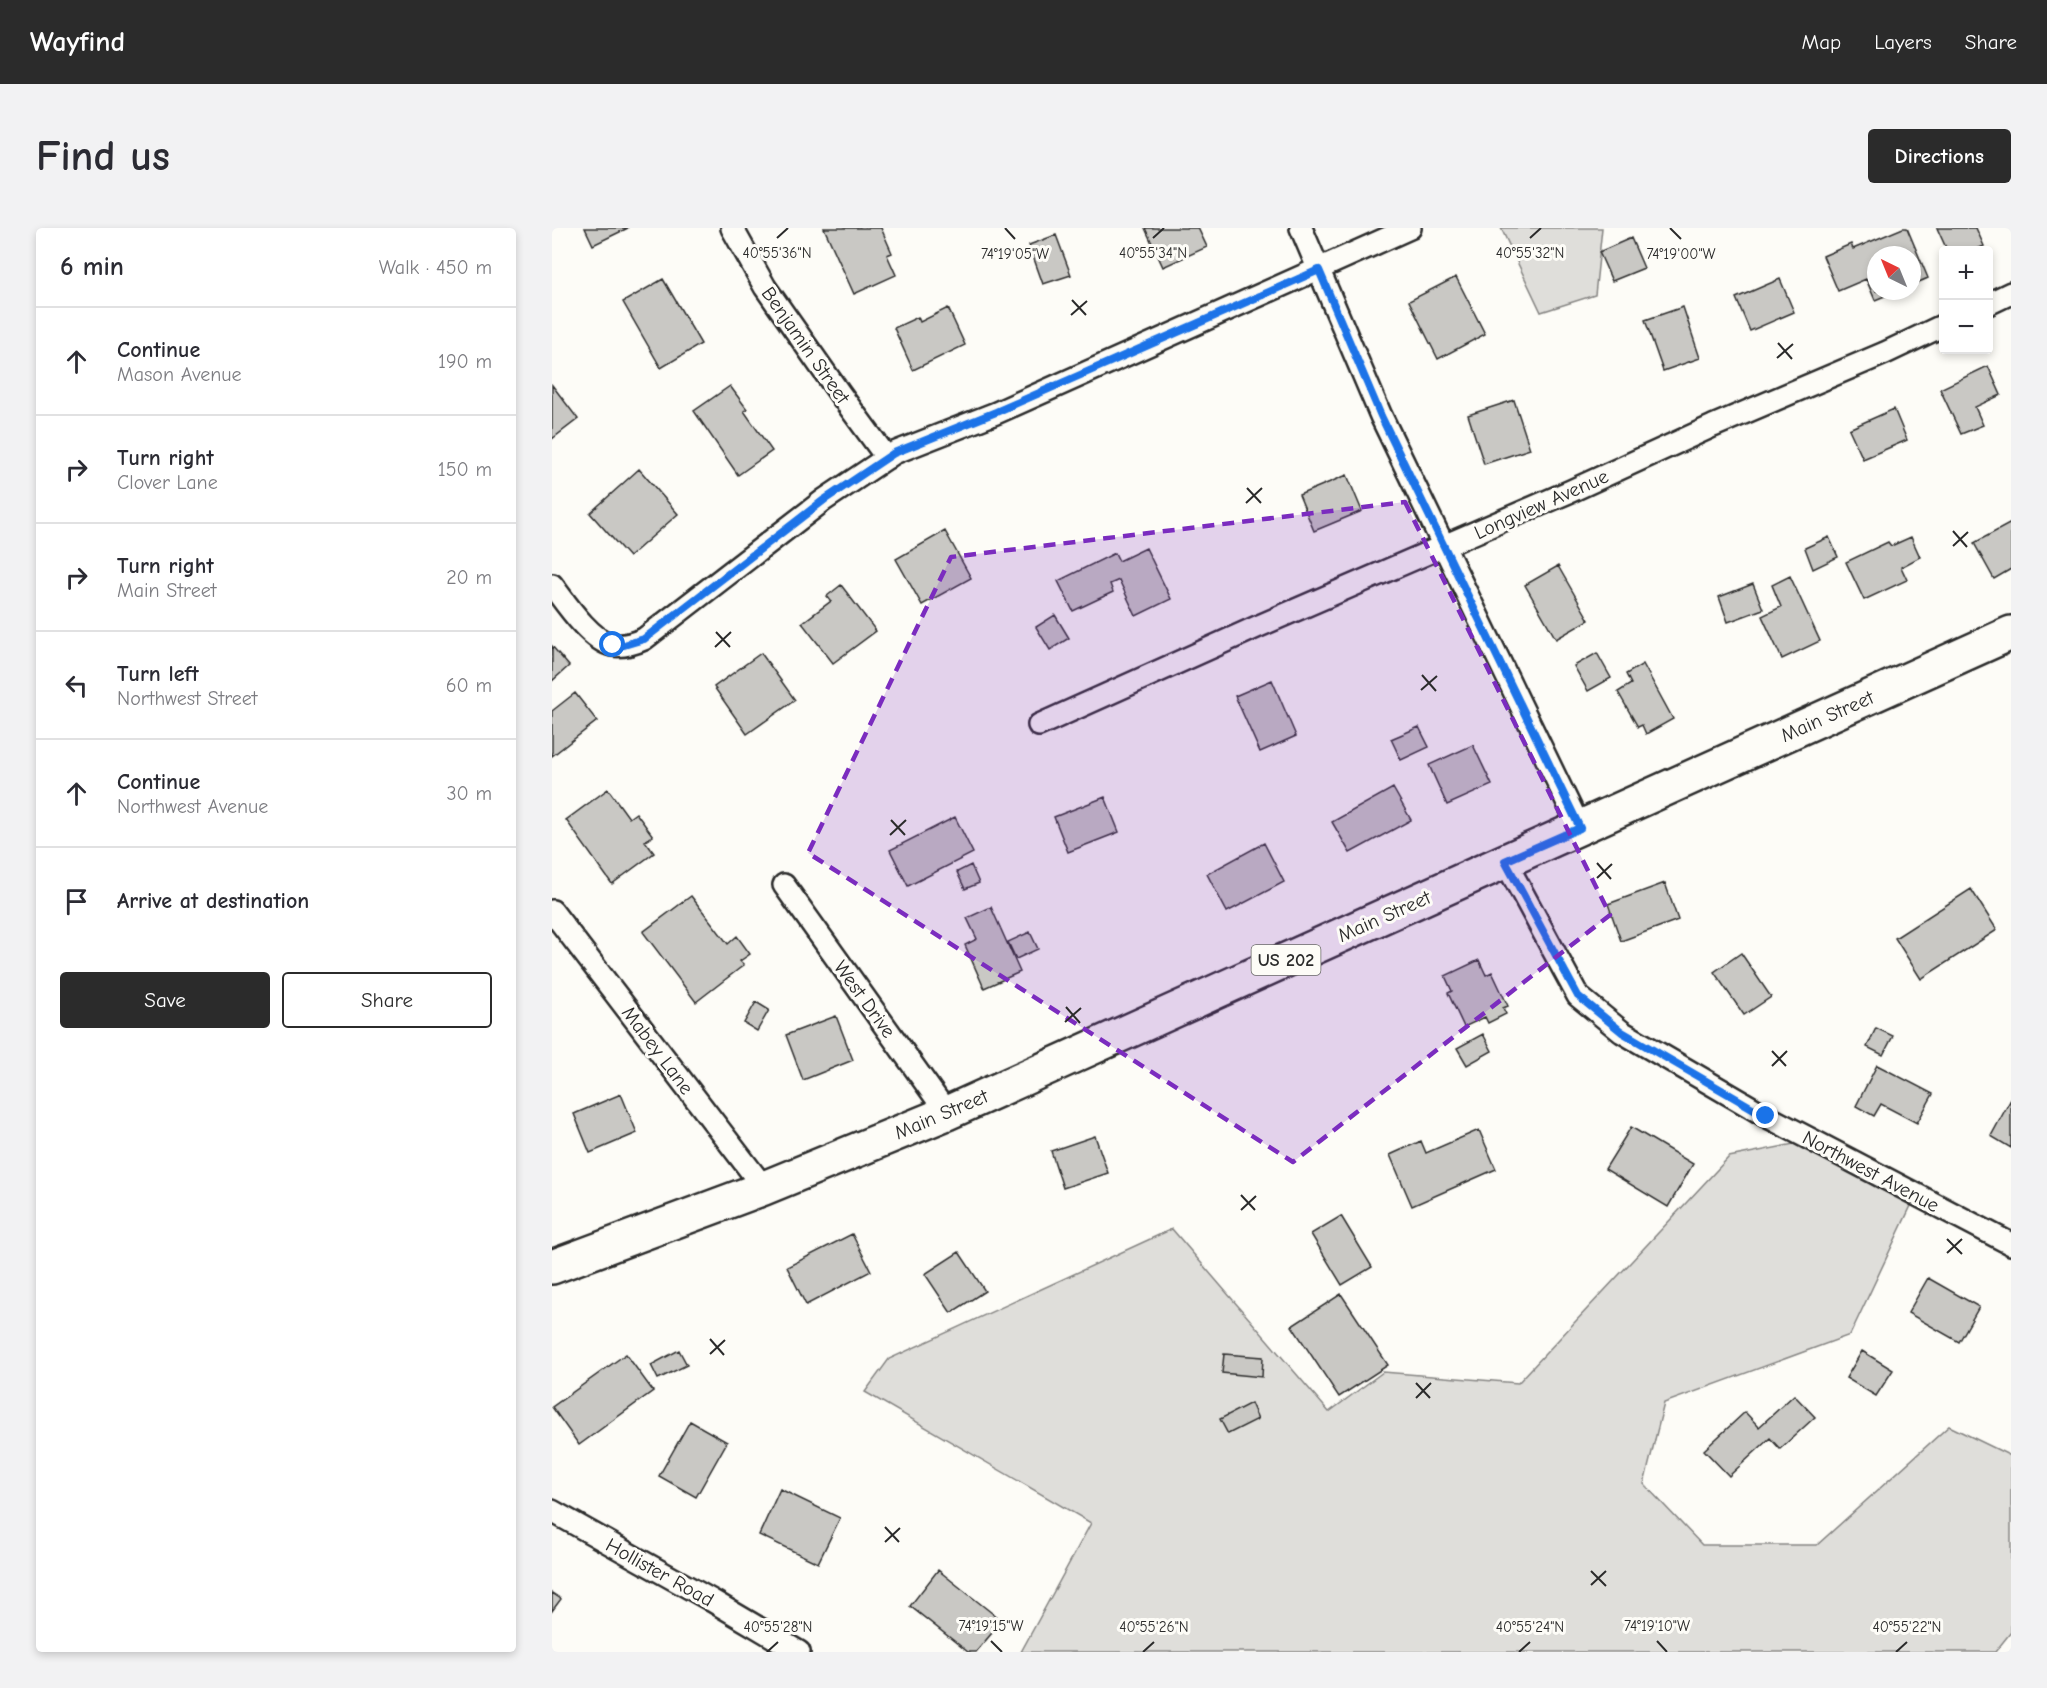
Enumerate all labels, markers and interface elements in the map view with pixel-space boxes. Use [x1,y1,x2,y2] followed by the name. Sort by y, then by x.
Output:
[30,26,125,58] text: Wayfind
[1802,30,1841,54] text: Map
[1874,30,1932,54] text: Layers
[1965,30,2017,54] text: Share
[1868,129,2011,183] button: Directions
[36,132,170,181] text: Find us
[742,244,812,262] text: 40°55'36"N
[1119,244,1187,262] text: 40°55'34"N
[1496,244,1564,262] text: 40°55'32"N
[981,245,1049,263] text: 74°19'05"W
[1646,245,1716,263] text: 74°19'00"W
[1867,246,1921,300] north arrow
[1939,246,1993,354] map controls
[1939,246,1993,300] button: +
[60,252,124,282] text: 6 min
[379,256,492,279] text: Walk · 450 m
[757,282,855,409] street label: Benjamin Street
[1939,300,1993,354] button: −
[117,337,200,363] text: Continue
[60,345,93,378] icon: ahead
[438,350,492,373] text: 190 m
[117,363,242,386] text: Mason Avenue
[117,445,214,471] text: Turn right
[60,453,93,486] icon: right
[438,458,492,481] text: 150 m
[1471,465,1612,544] street label: Longview Avenue
[117,471,218,494] text: Clover Lane
[117,553,214,579] text: Turn right
[60,561,93,594] icon: right
[446,566,492,589] text: 20 m
[117,579,216,602] text: Main Street
[599,631,625,657] route start
[117,661,199,687] text: Turn left
[60,669,93,702] icon: left
[446,674,492,697] text: 60 m
[1777,685,1878,747] street label: Main Street
[117,687,258,710] text: Northwest Street
[117,769,200,795] text: Continue
[60,777,93,810] icon: ahead
[446,782,492,805] text: 30 m
[117,795,268,818] text: Northwest Avenue
[60,885,93,918] icon: arrive
[1334,885,1435,947] street label: Main Street
[117,888,309,914] text: Arrive at destination
[1252,945,1320,975] road number: US 202
[829,956,900,1042] street label: West Drive
[60,972,270,1028] button: Save
[282,972,492,1028] button: Share
[617,1002,698,1099] street label: Mabey Lane
[891,1084,993,1144] street label: Main Street
[1752,1102,1778,1128] route end
[1799,1126,1943,1217] street label: Northwest Avenue
[602,1533,718,1611] street label: Hollister Road
[959,1617,1023,1635] text: 74°19'15"W
[1624,1617,1690,1635] text: 74°19'10"W
[744,1618,812,1636] text: 40°55'28"N
[1119,1618,1189,1636] text: 40°55'26"N
[1496,1618,1564,1636] text: 40°55'24"N
[1873,1618,1942,1636] text: 40°55'22"N

